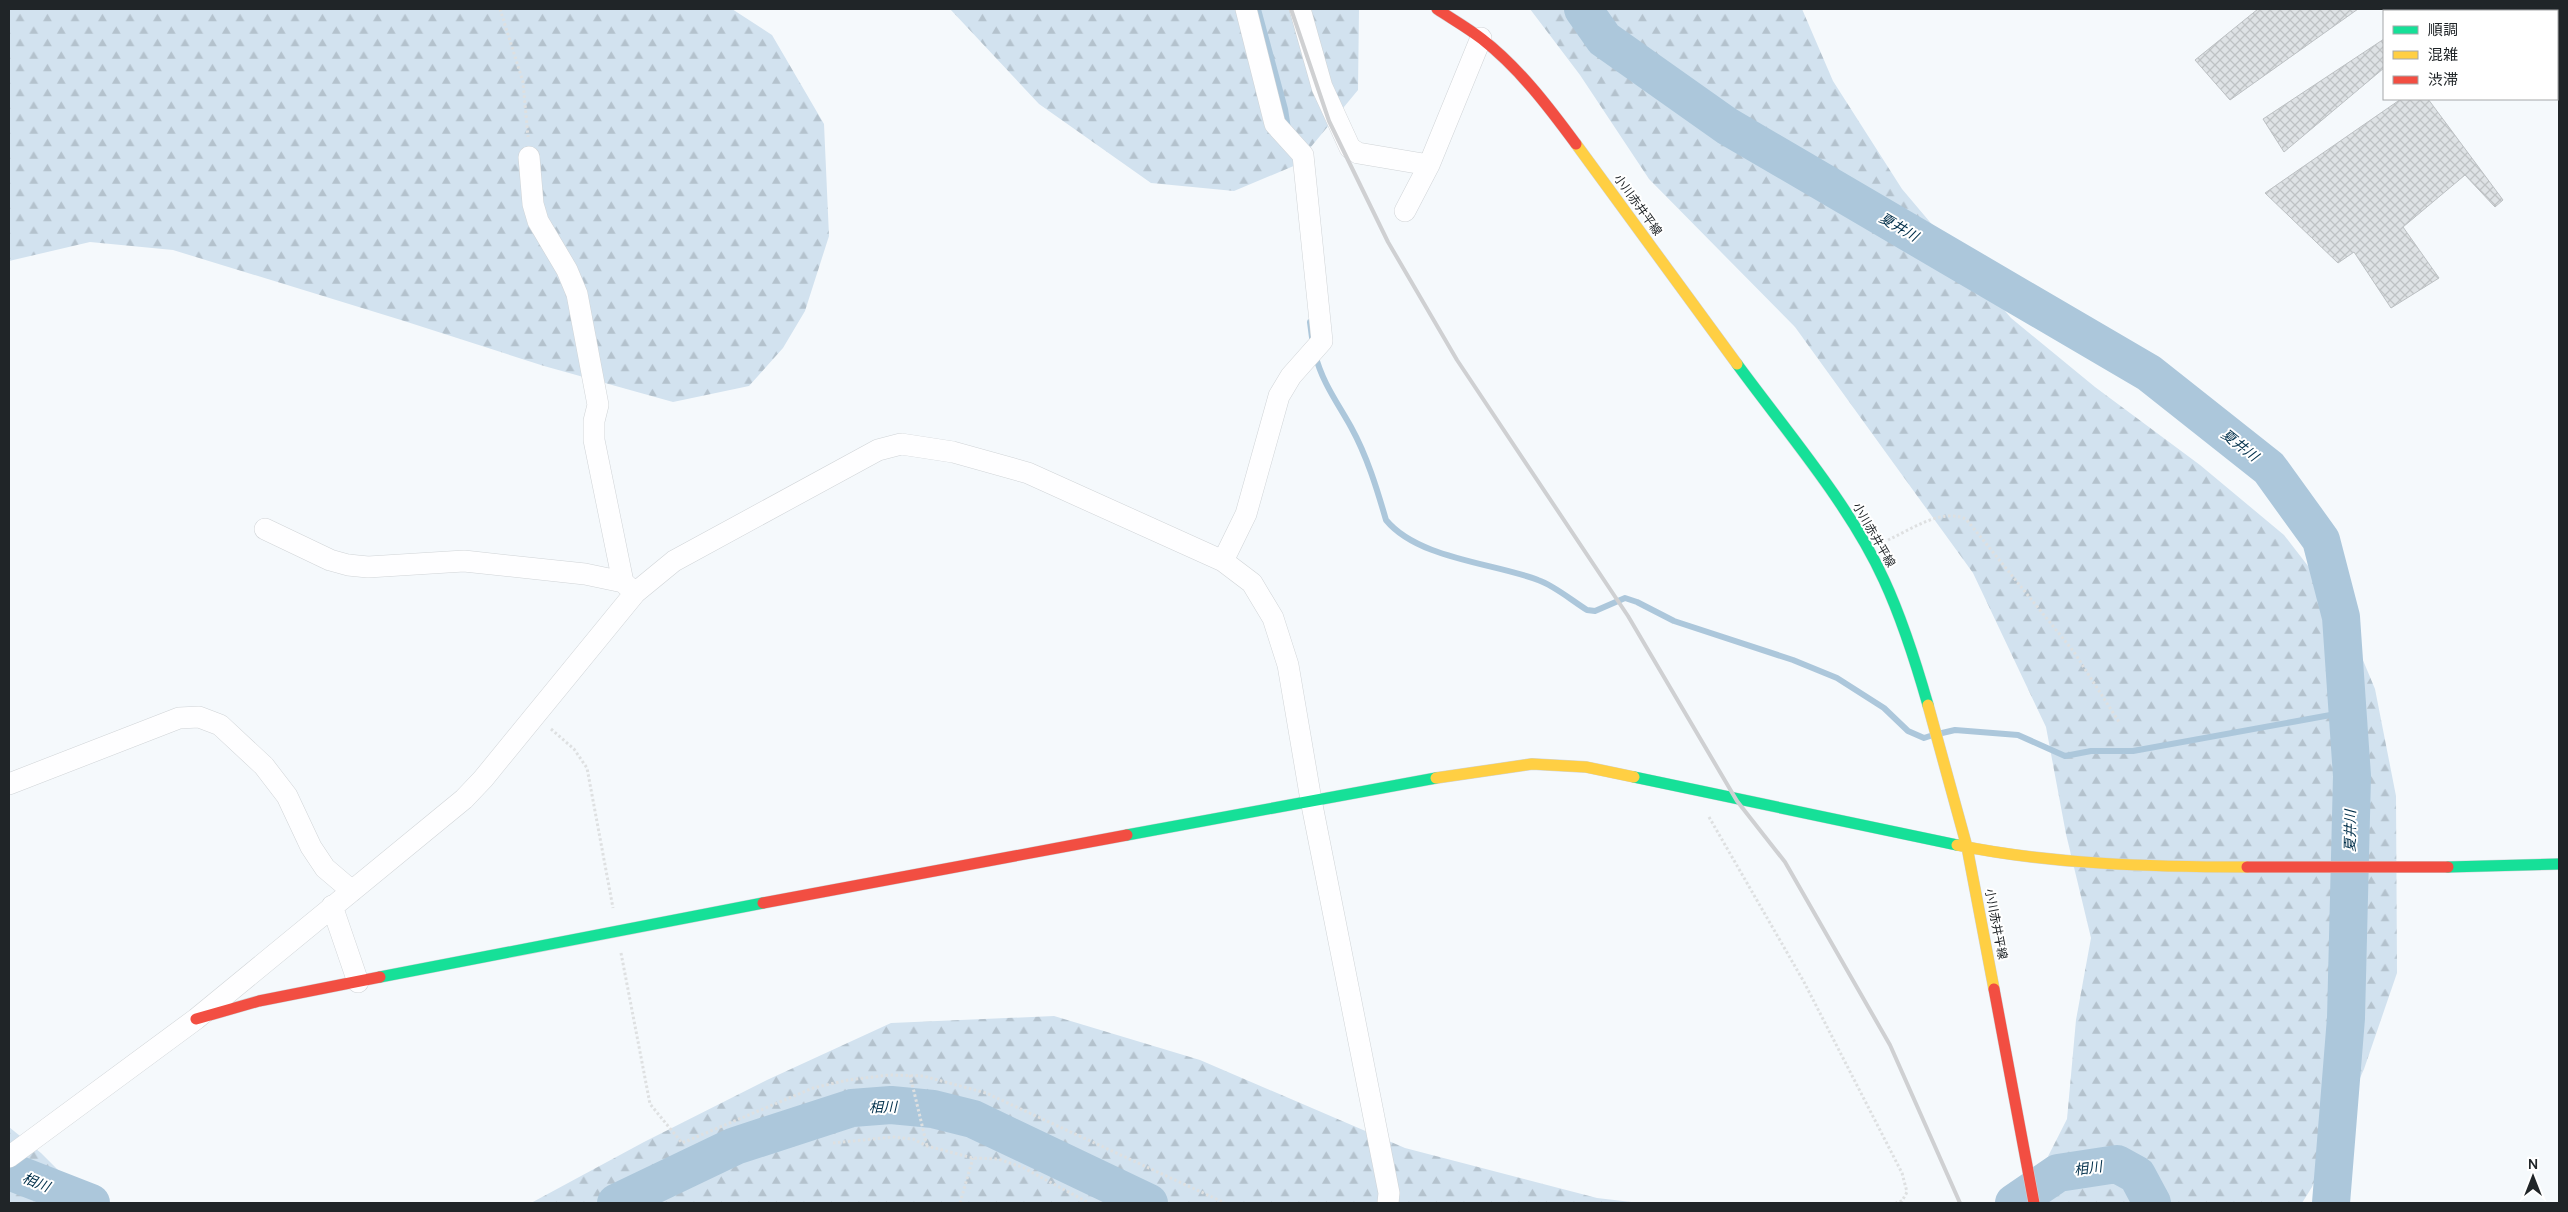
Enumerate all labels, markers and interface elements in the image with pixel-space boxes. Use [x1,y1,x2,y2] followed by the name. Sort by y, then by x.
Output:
[2383,10,2558,100] legend
[2428,19,2458,40] text: 順調
[2428,44,2458,65] text: 混雑
[2428,69,2458,90] text: 渋滞
[1610,171,1666,239] street label: 小川赤井平線
[1876,208,1924,246] water label: 夏井川
[2218,424,2264,466] water label: 夏井川
[1849,499,1900,570] street label: 小川赤井平線
[2340,808,2359,852] water label: 夏井川
[1981,887,2012,961] street label: 小川赤井平線
[869,1097,899,1116] water label: 相川
[2508,1152,2558,1202] north arrow
[2528,1154,2538,1173] text: N
[2073,1156,2105,1179] water label: 相川
[20,1167,55,1196] water label: 相川

